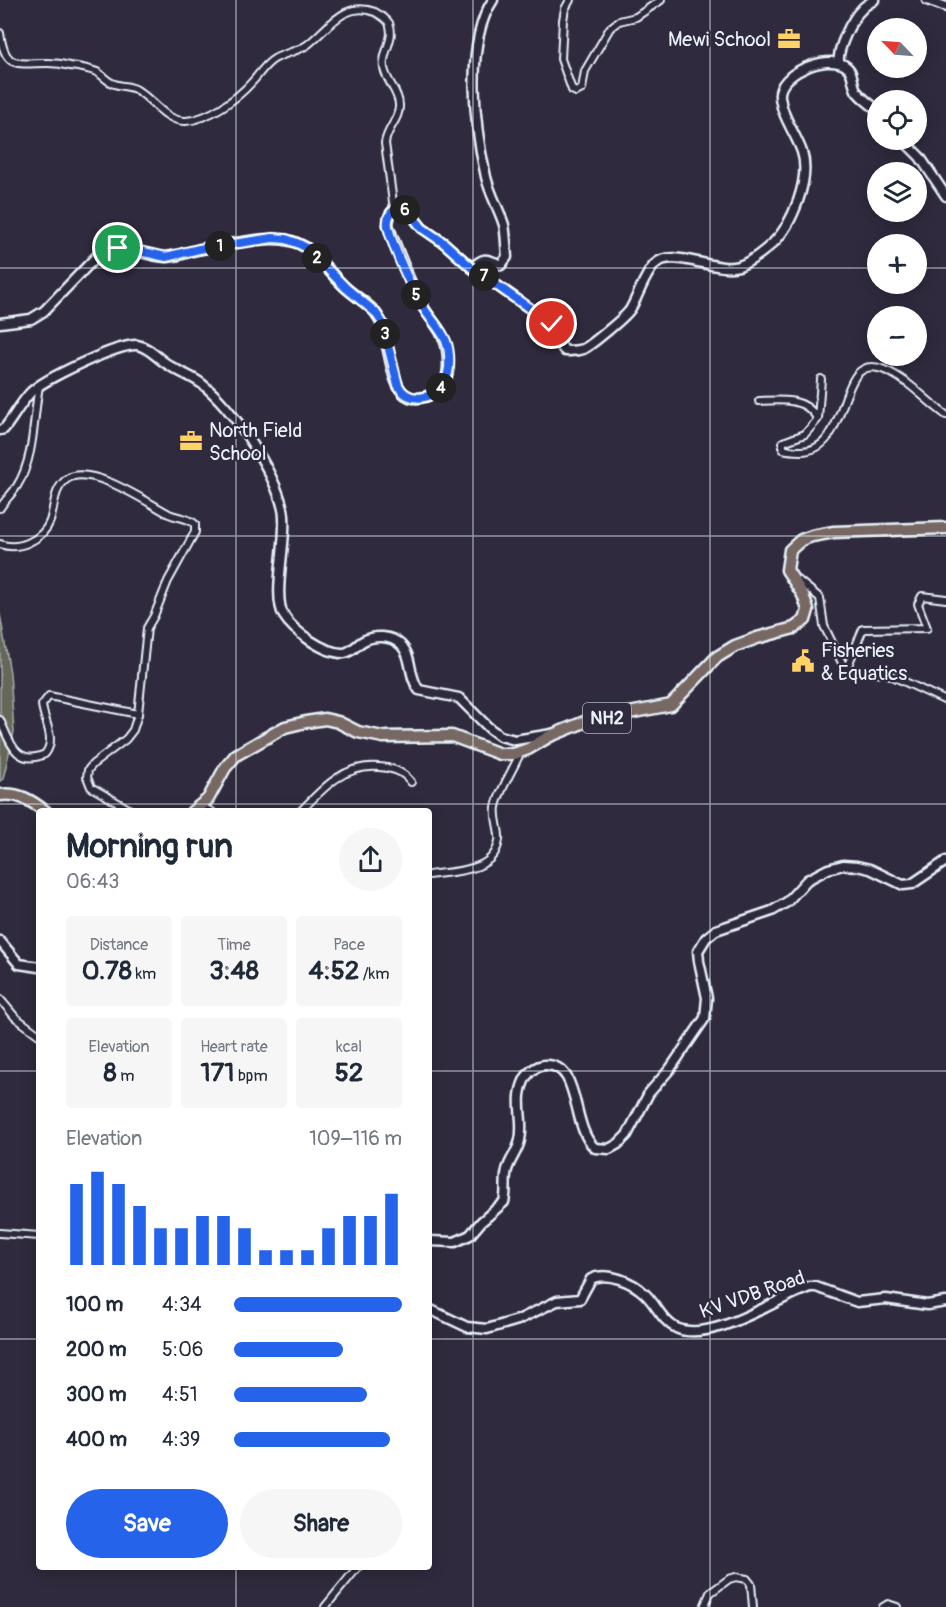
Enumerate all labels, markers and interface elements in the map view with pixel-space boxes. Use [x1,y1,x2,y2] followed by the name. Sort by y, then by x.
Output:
[867,18,927,78] north arrow
[867,18,927,366] map controls
[776,26,802,52] office icon: Mewi School
[668,27,771,52] place label: Mewi School
[867,90,927,150] button: locate
[867,162,927,222] button: layers
[390,195,420,225] pin: 6
[400,200,410,220] text: 6
[92,222,143,273] pin
[101,231,134,264] icon: arrive
[205,231,235,261] pin: 1
[867,234,927,294] button: +
[217,236,223,256] text: 1
[302,243,332,273] pin: 2
[313,248,321,268] text: 2
[469,261,499,291] pin: 7
[480,266,488,286] text: 7
[401,280,431,310] pin: 5
[412,285,420,305] text: 5
[526,298,577,349] pin
[867,306,927,366] button: −
[535,307,568,340] icon: check
[370,319,400,349] pin: 3
[381,324,389,344] text: 3
[426,373,456,403] pin: 4
[436,378,446,398] text: 4
[209,418,302,466] place label: North Field School
[178,428,204,454] office icon: North Field School
[821,638,907,686] place label: Fisheries & Equatics
[790,648,816,674] public building icon: Fisheries & Equatics
[583,703,631,733] road number: NH2
[66,826,233,867] text: Morning run
[339,828,402,891] button: share
[66,869,119,894] text: 06:43
[90,935,148,955] text: Distance
[217,935,251,955] text: Time
[333,935,365,955] text: Pace
[82,955,132,987] text: 0.78
[209,955,259,987] text: 3:48
[309,955,359,987] text: 4:52
[132,964,156,984] text: km
[359,964,389,984] text: /km
[89,1037,149,1057] text: Elevation
[200,1037,268,1057] text: Heart rate
[336,1037,362,1057] text: kcal
[104,1057,117,1089] text: 8
[200,1057,235,1089] text: 171
[335,1057,363,1089] text: 52
[117,1066,134,1086] text: m
[235,1066,268,1086] text: bpm
[66,1126,142,1151] text: Elevation
[309,1126,402,1151] text: 109–116 m
[696,1265,808,1324] street label: KV VDB Road
[66,1292,123,1317] text: 100 m
[162,1292,202,1317] text: 4:34
[66,1337,127,1362] text: 200 m
[162,1337,203,1362] text: 5:06
[66,1382,127,1407] text: 300 m
[162,1382,198,1407] text: 4:51
[66,1427,127,1452] text: 400 m
[162,1427,200,1452] text: 4:39
[66,1489,228,1558] button: Save
[240,1489,402,1558] button: Share

